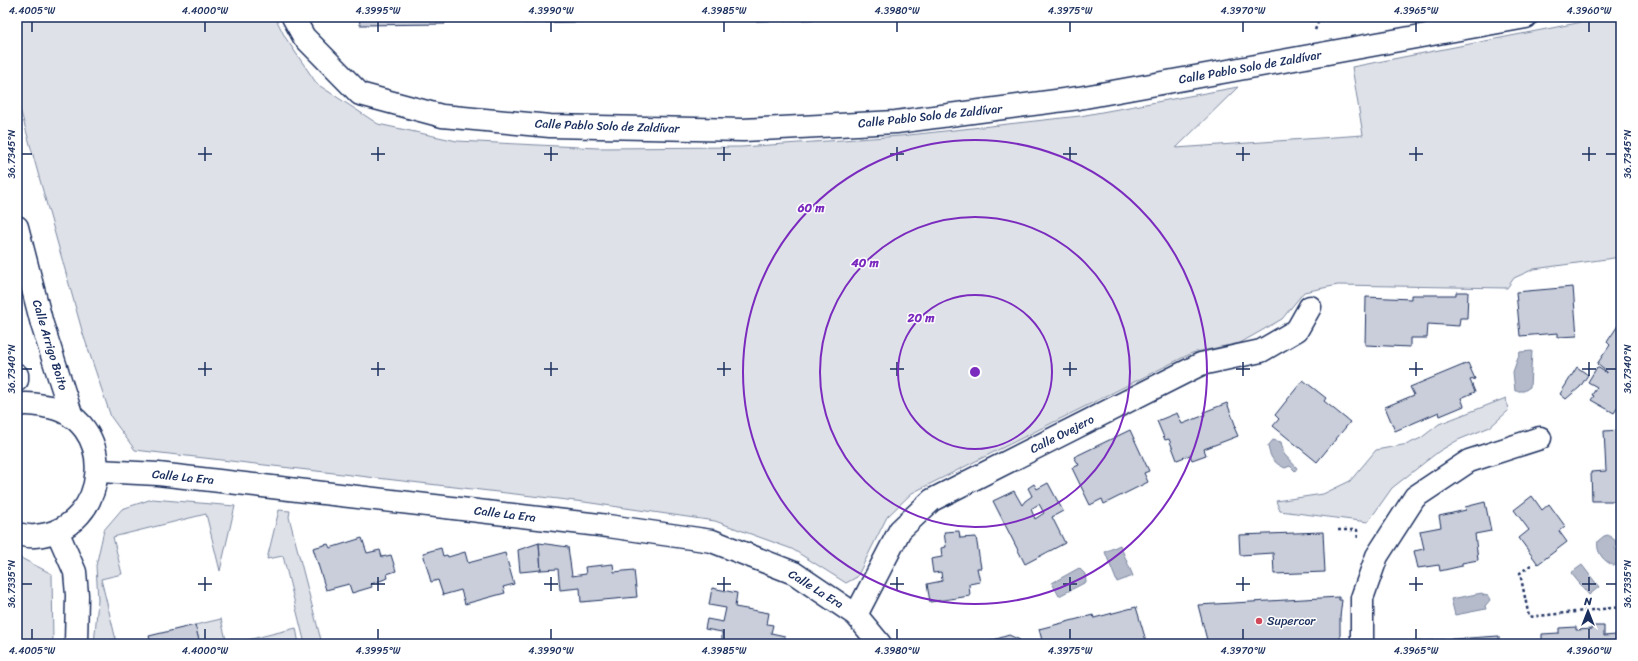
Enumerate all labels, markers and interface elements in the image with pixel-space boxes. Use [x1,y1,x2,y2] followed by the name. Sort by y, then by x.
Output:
[9,2,55,20] text: 4.4005°W
[182,2,229,20] text: 4.4000°W
[355,2,401,20] text: 4.3995°W
[528,2,574,20] text: 4.3990°W
[701,2,747,20] text: 4.3985°W
[874,2,920,20] text: 4.3980°W
[1048,2,1093,20] text: 4.3975°W
[1221,2,1266,20] text: 4.3970°W
[1394,2,1439,20] text: 4.3965°W
[1567,2,1612,20] text: 4.3960°W
[1177,43,1324,90] street label: Calle Pablo Solo de Zaldívar
[857,97,1004,134] street label: Calle Pablo Solo de Zaldívar
[534,112,681,140] street label: Calle Pablo Solo de Zaldívar
[3,129,21,178] text: 36.7345°N
[1619,129,1637,178] text: 36.7345°N
[797,197,825,219] text: 60 m
[850,252,879,274] text: 40 m
[26,297,74,393] street label: Calle Arrigo Boito
[907,307,935,329] text: 20 m
[3,344,21,394] text: 36.7340°N
[1619,344,1637,394] text: 36.7340°N
[968,365,982,379] centre of rings
[1026,408,1098,460] street label: Calle Ovejero
[151,463,215,491] street label: Calle La Era
[473,499,537,529] street label: Calle La Era
[3,560,21,608] text: 36.7335°N
[1619,560,1637,608] text: 36.7335°N
[784,563,848,615] street label: Calle La Era
[1568,591,1608,631] north arrow
[1583,592,1592,611] text: N
[1267,610,1316,632] place label: Supercor
[1254,616,1264,626] marker: Supercor
[9,642,55,660] text: 4.4005°W
[182,642,229,660] text: 4.4000°W
[355,642,401,660] text: 4.3995°W
[528,642,574,660] text: 4.3990°W
[701,642,747,660] text: 4.3985°W
[874,642,920,660] text: 4.3980°W
[1048,642,1093,660] text: 4.3975°W
[1221,642,1266,660] text: 4.3970°W
[1394,642,1439,660] text: 4.3965°W
[1567,642,1612,660] text: 4.3960°W

